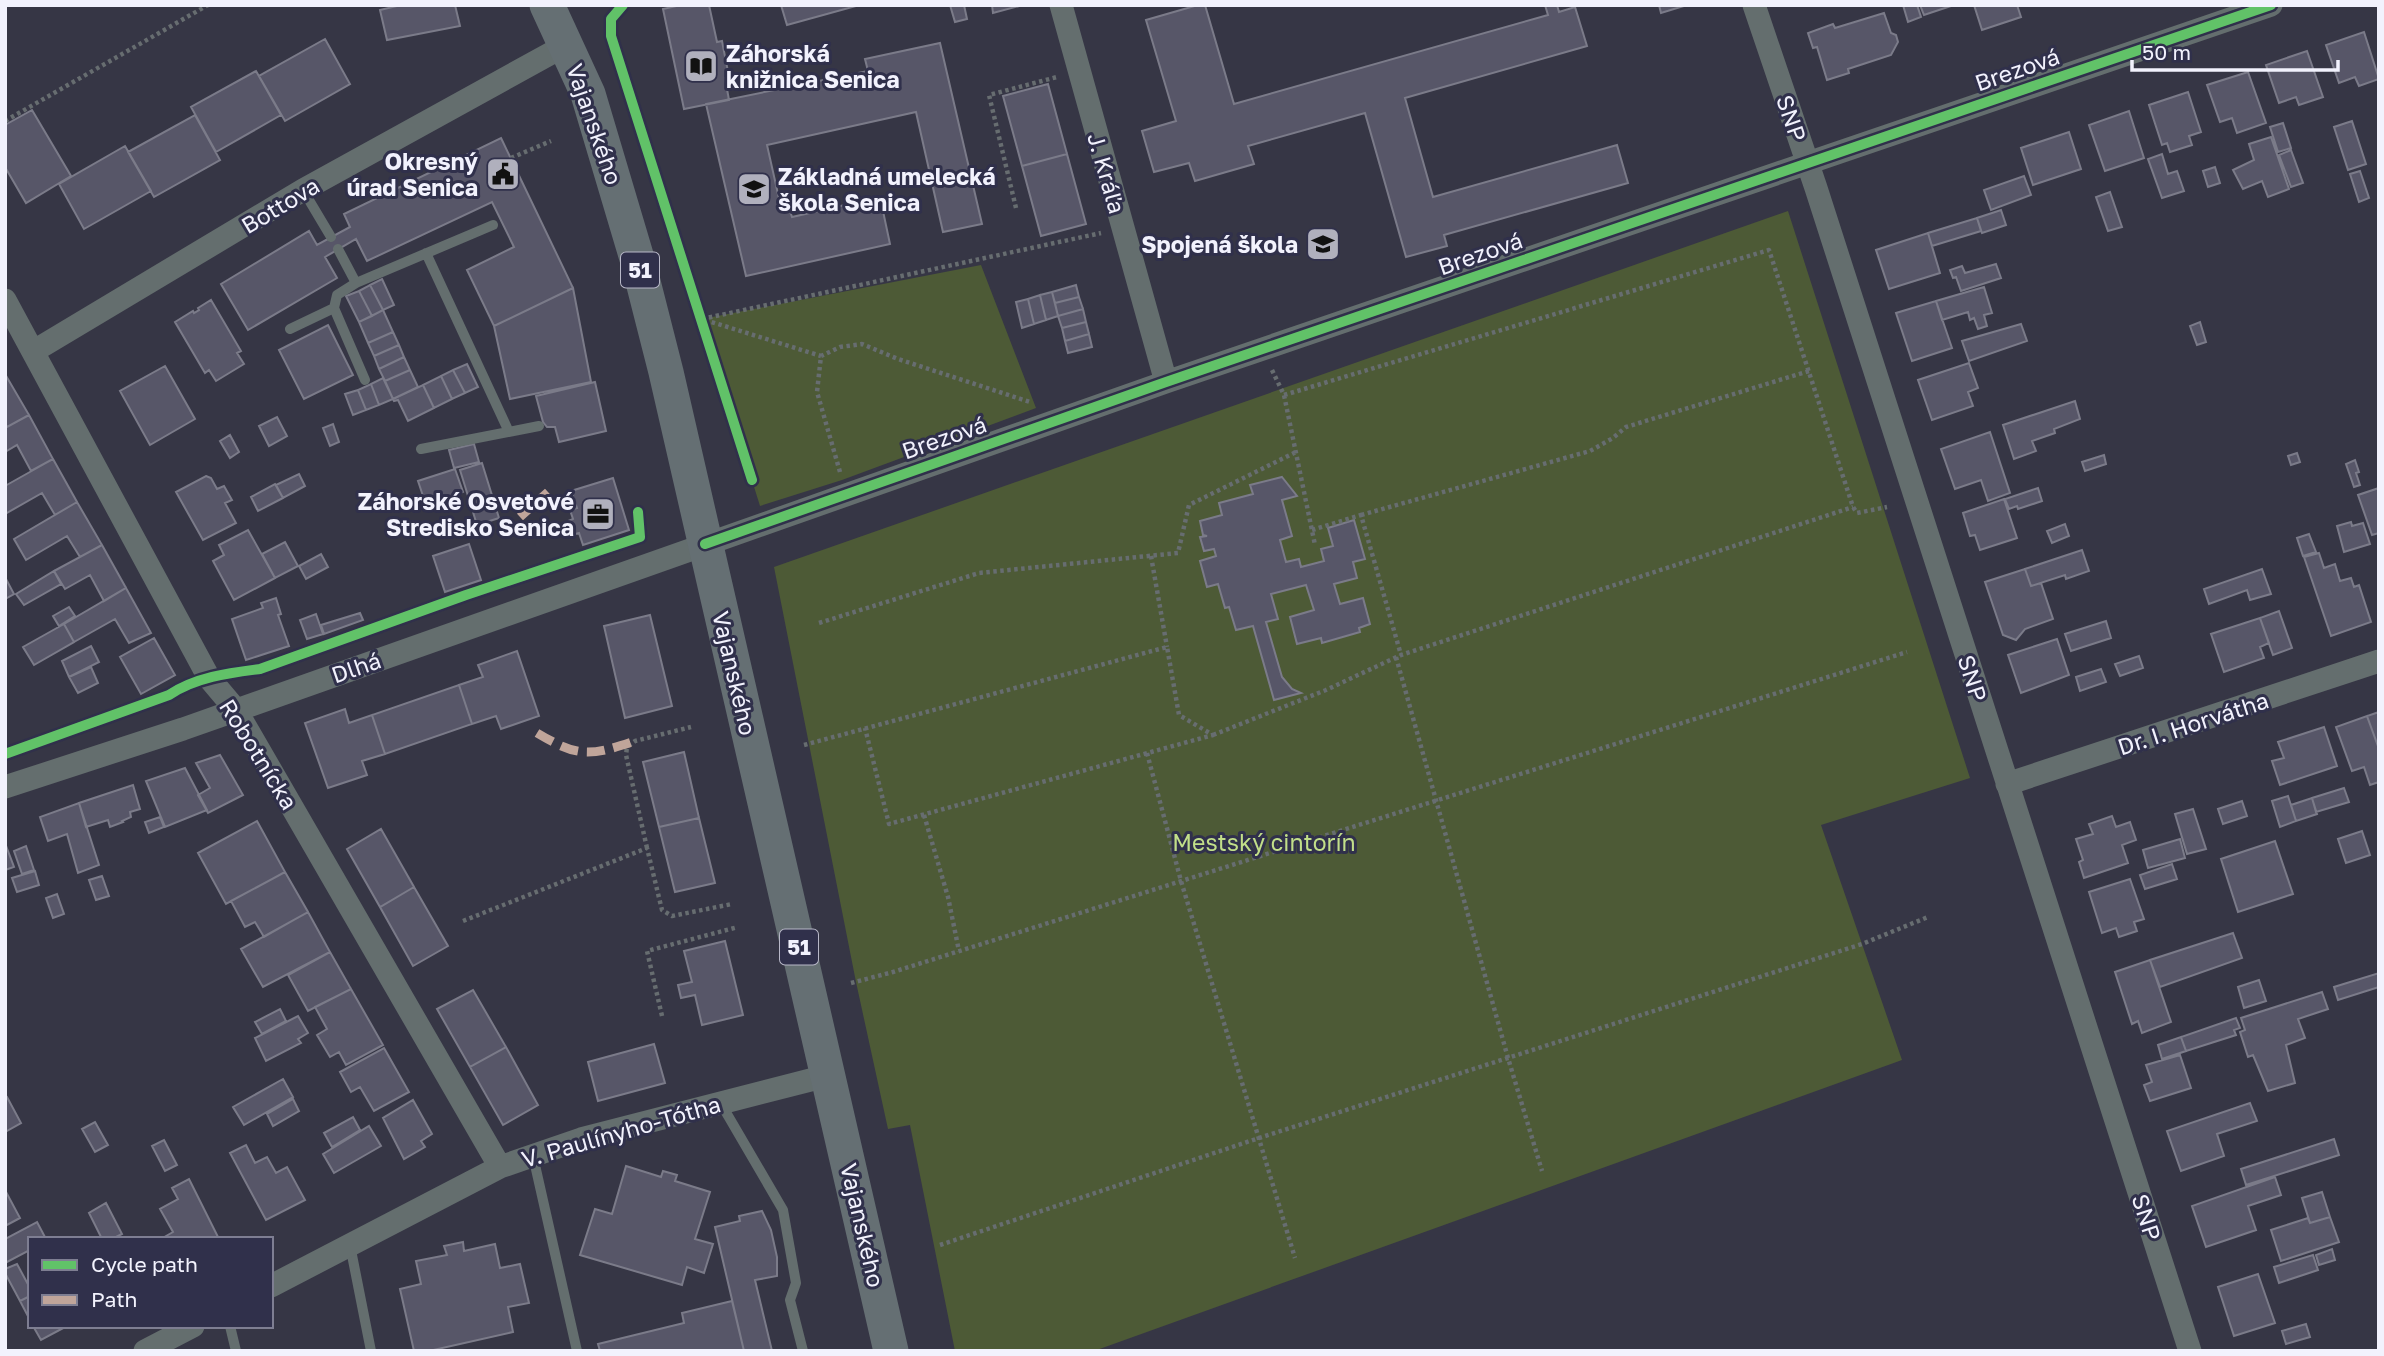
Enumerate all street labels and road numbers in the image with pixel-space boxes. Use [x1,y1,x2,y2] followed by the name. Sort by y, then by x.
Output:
[1971,41,2063,97] street label: Brezová
[561,60,629,188] street label: Vajanského
[1771,91,1813,145] street label: SNP
[1082,129,1132,217] street label: J. Kráľa
[236,171,324,239] street label: Bottova
[1434,225,1526,281] street label: Brezová
[621,252,659,288] road number: 51
[898,409,990,465] street label: Brezová
[707,608,763,738] street label: Vajanského
[328,646,384,688] street label: Dlhá
[1952,651,1994,705] street label: SNP
[2114,685,2272,761] street label: Dr. I. Horvátha
[214,694,304,814] street label: Robotnícka
[780,930,818,964] road number: 51
[518,1089,724,1173] street label: V. Paulínyho-Tótha
[835,1160,891,1290] street label: Vajanského
[2126,1190,2168,1244] street label: SNP

